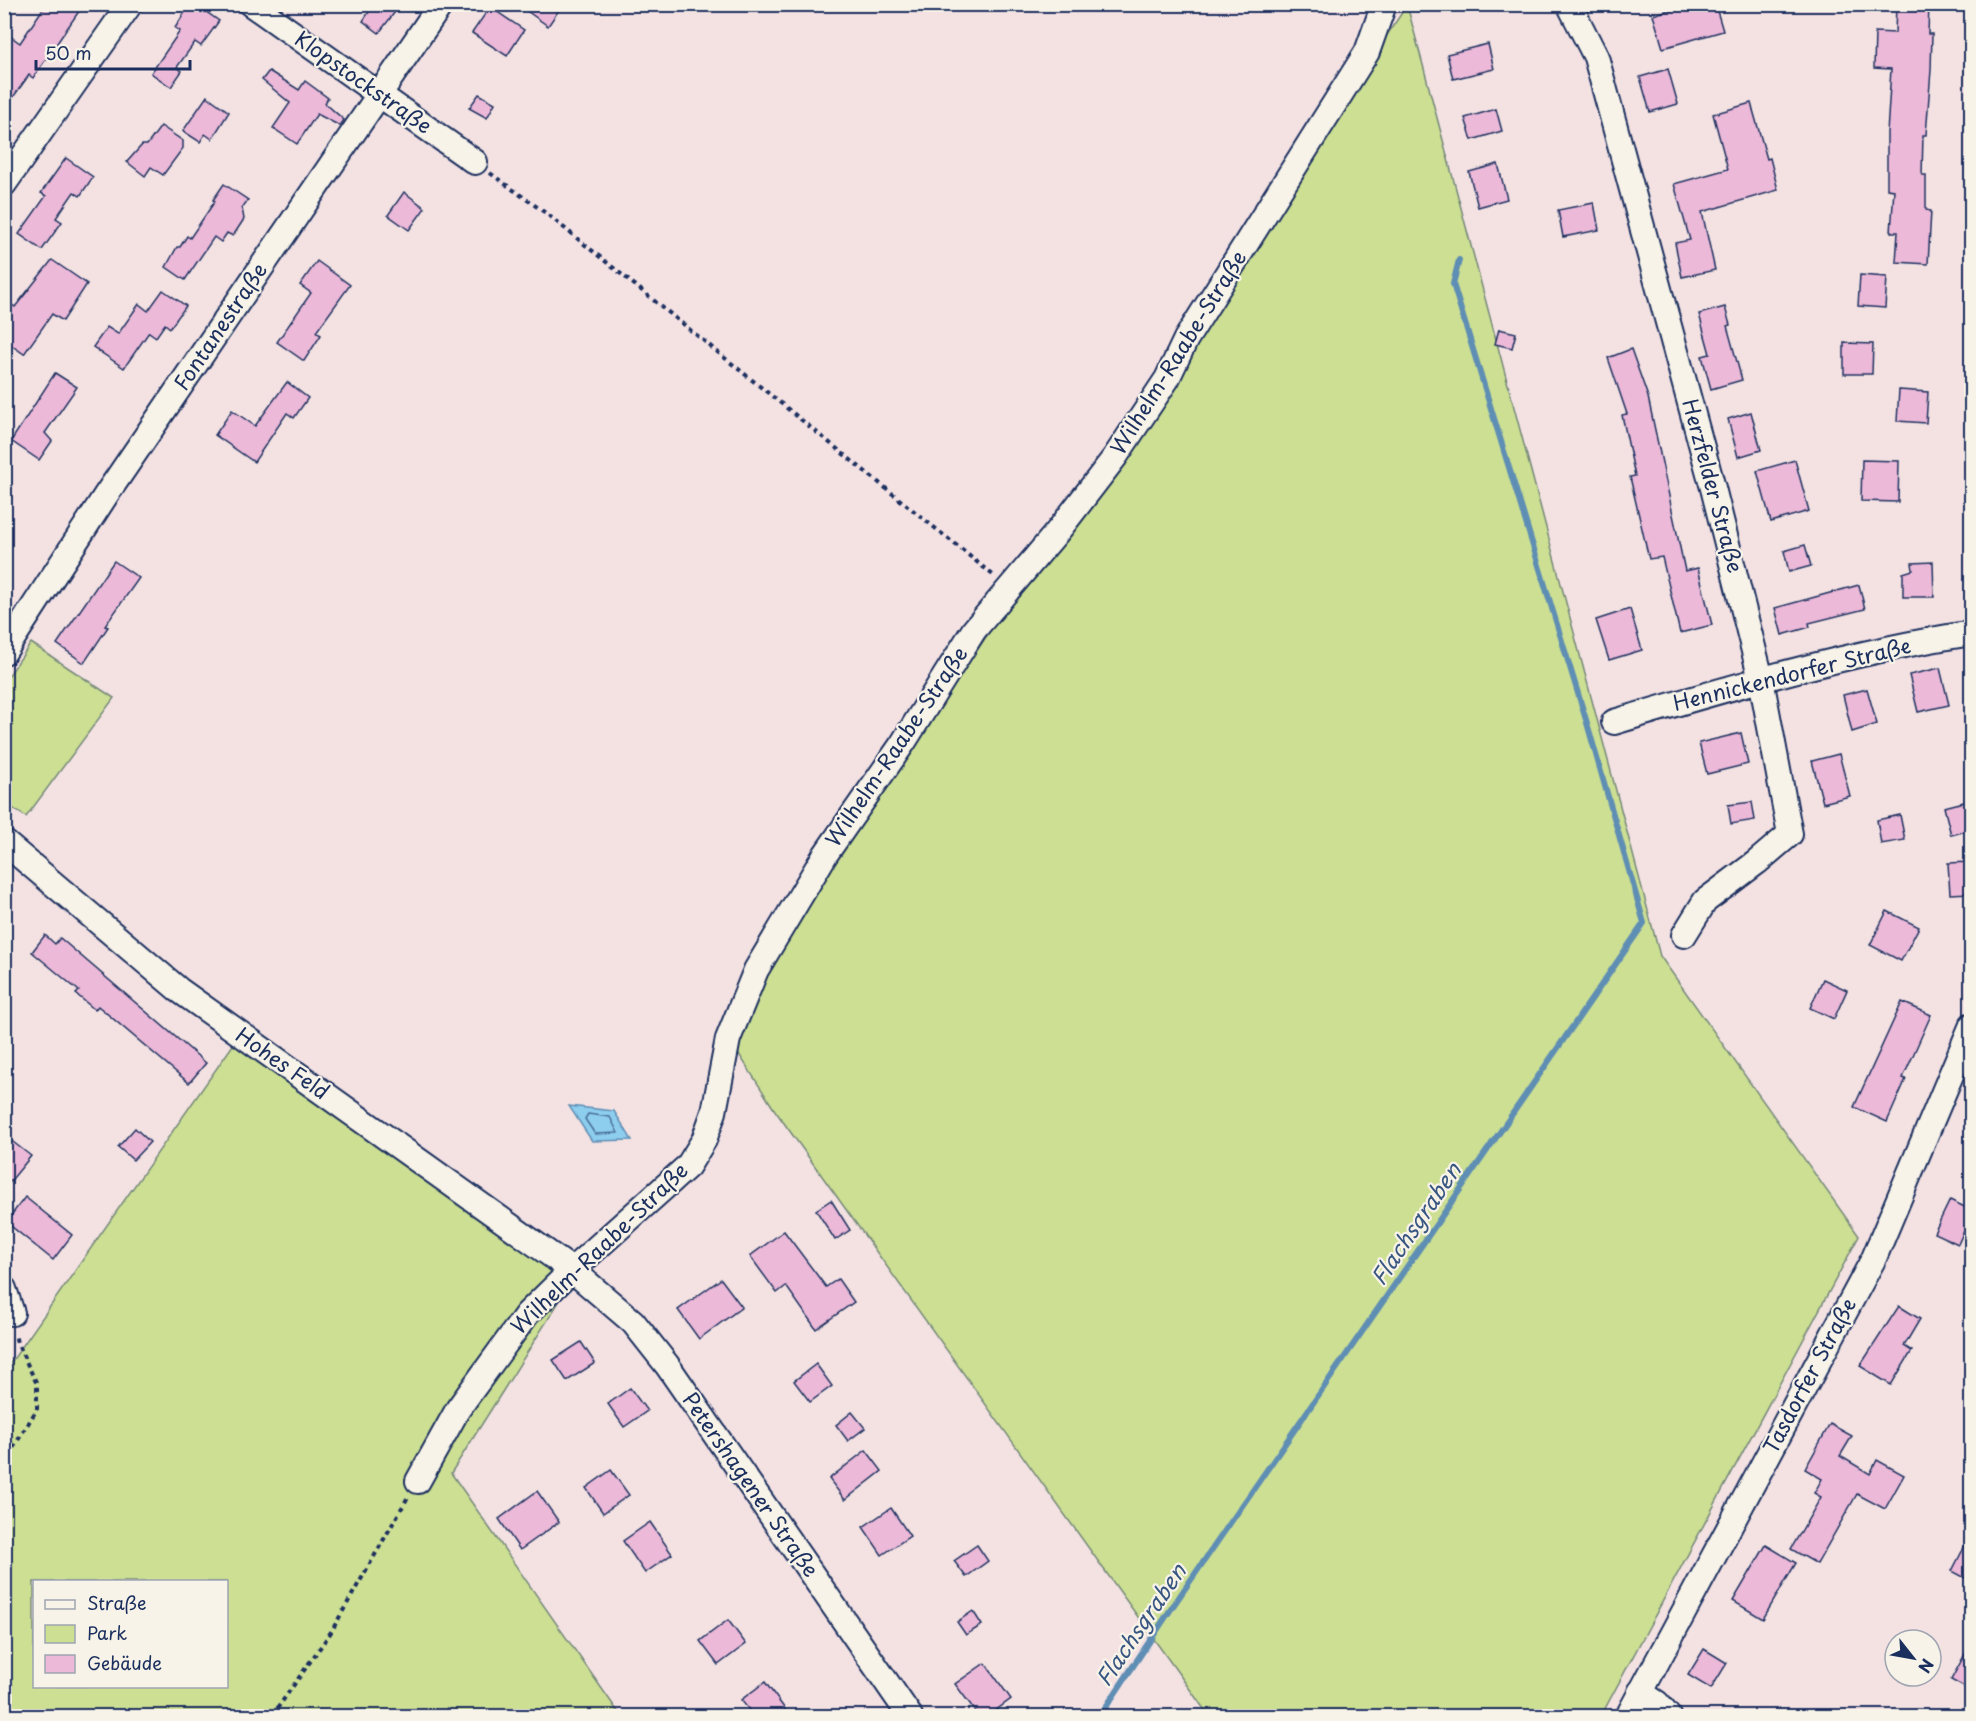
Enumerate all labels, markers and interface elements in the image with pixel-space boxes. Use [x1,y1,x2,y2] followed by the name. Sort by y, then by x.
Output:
[289,22,439,141] street label: Klopstockstraße
[36,33,190,71] scale bar
[45,39,92,66] text: 50 m
[1101,244,1253,460] street label: Wilhelm-Raabe-Straße
[165,256,274,396] street label: Fontanestraße
[1675,395,1753,576] street label: Herzfelder Straße
[1669,628,1914,718] street label: Hennickendorfer Straße
[816,639,974,852] street label: Wilhelm-Raabe-Straße
[230,1018,337,1106] street label: Hohes Feld
[503,1154,694,1341] street label: Wilhelm-Raabe-Straße
[1361,1154,1469,1291] water label: Flachsgraben
[1754,1292,1863,1459] street label: Tasdorfer Straße
[676,1385,828,1583] street label: Petershagener Straße
[1086,1555,1194,1692] water label: Flachsgraben
[33,1580,228,1688] legend
[87,1589,147,1616] text: Straße
[87,1619,127,1646] text: Park
[1883,1628,1943,1688] north arrow
[87,1649,162,1676] text: Gebäude
[1913,1655,1940,1678] text: N

